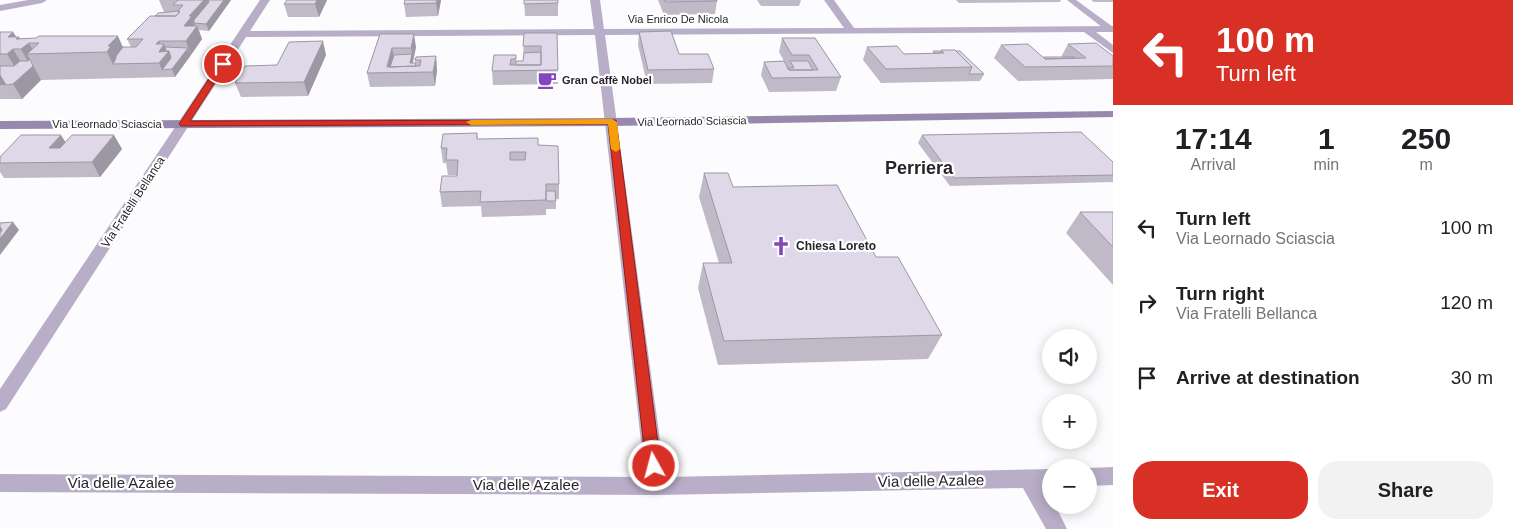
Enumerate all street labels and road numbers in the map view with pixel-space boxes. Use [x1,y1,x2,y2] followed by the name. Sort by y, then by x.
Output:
[628,13,729,25] street label: Via Enrico De Nicola
[637,114,748,128] street label: Via Leornado Sciascia
[52,118,163,130] street label: Via Leornado Sciascia
[98,154,168,250] street label: Via Fratelli Bellanca
[878,471,984,490] street label: Via delle Azalee
[68,474,174,491] street label: Via delle Azalee
[473,476,579,493] street label: Via delle Azalee

